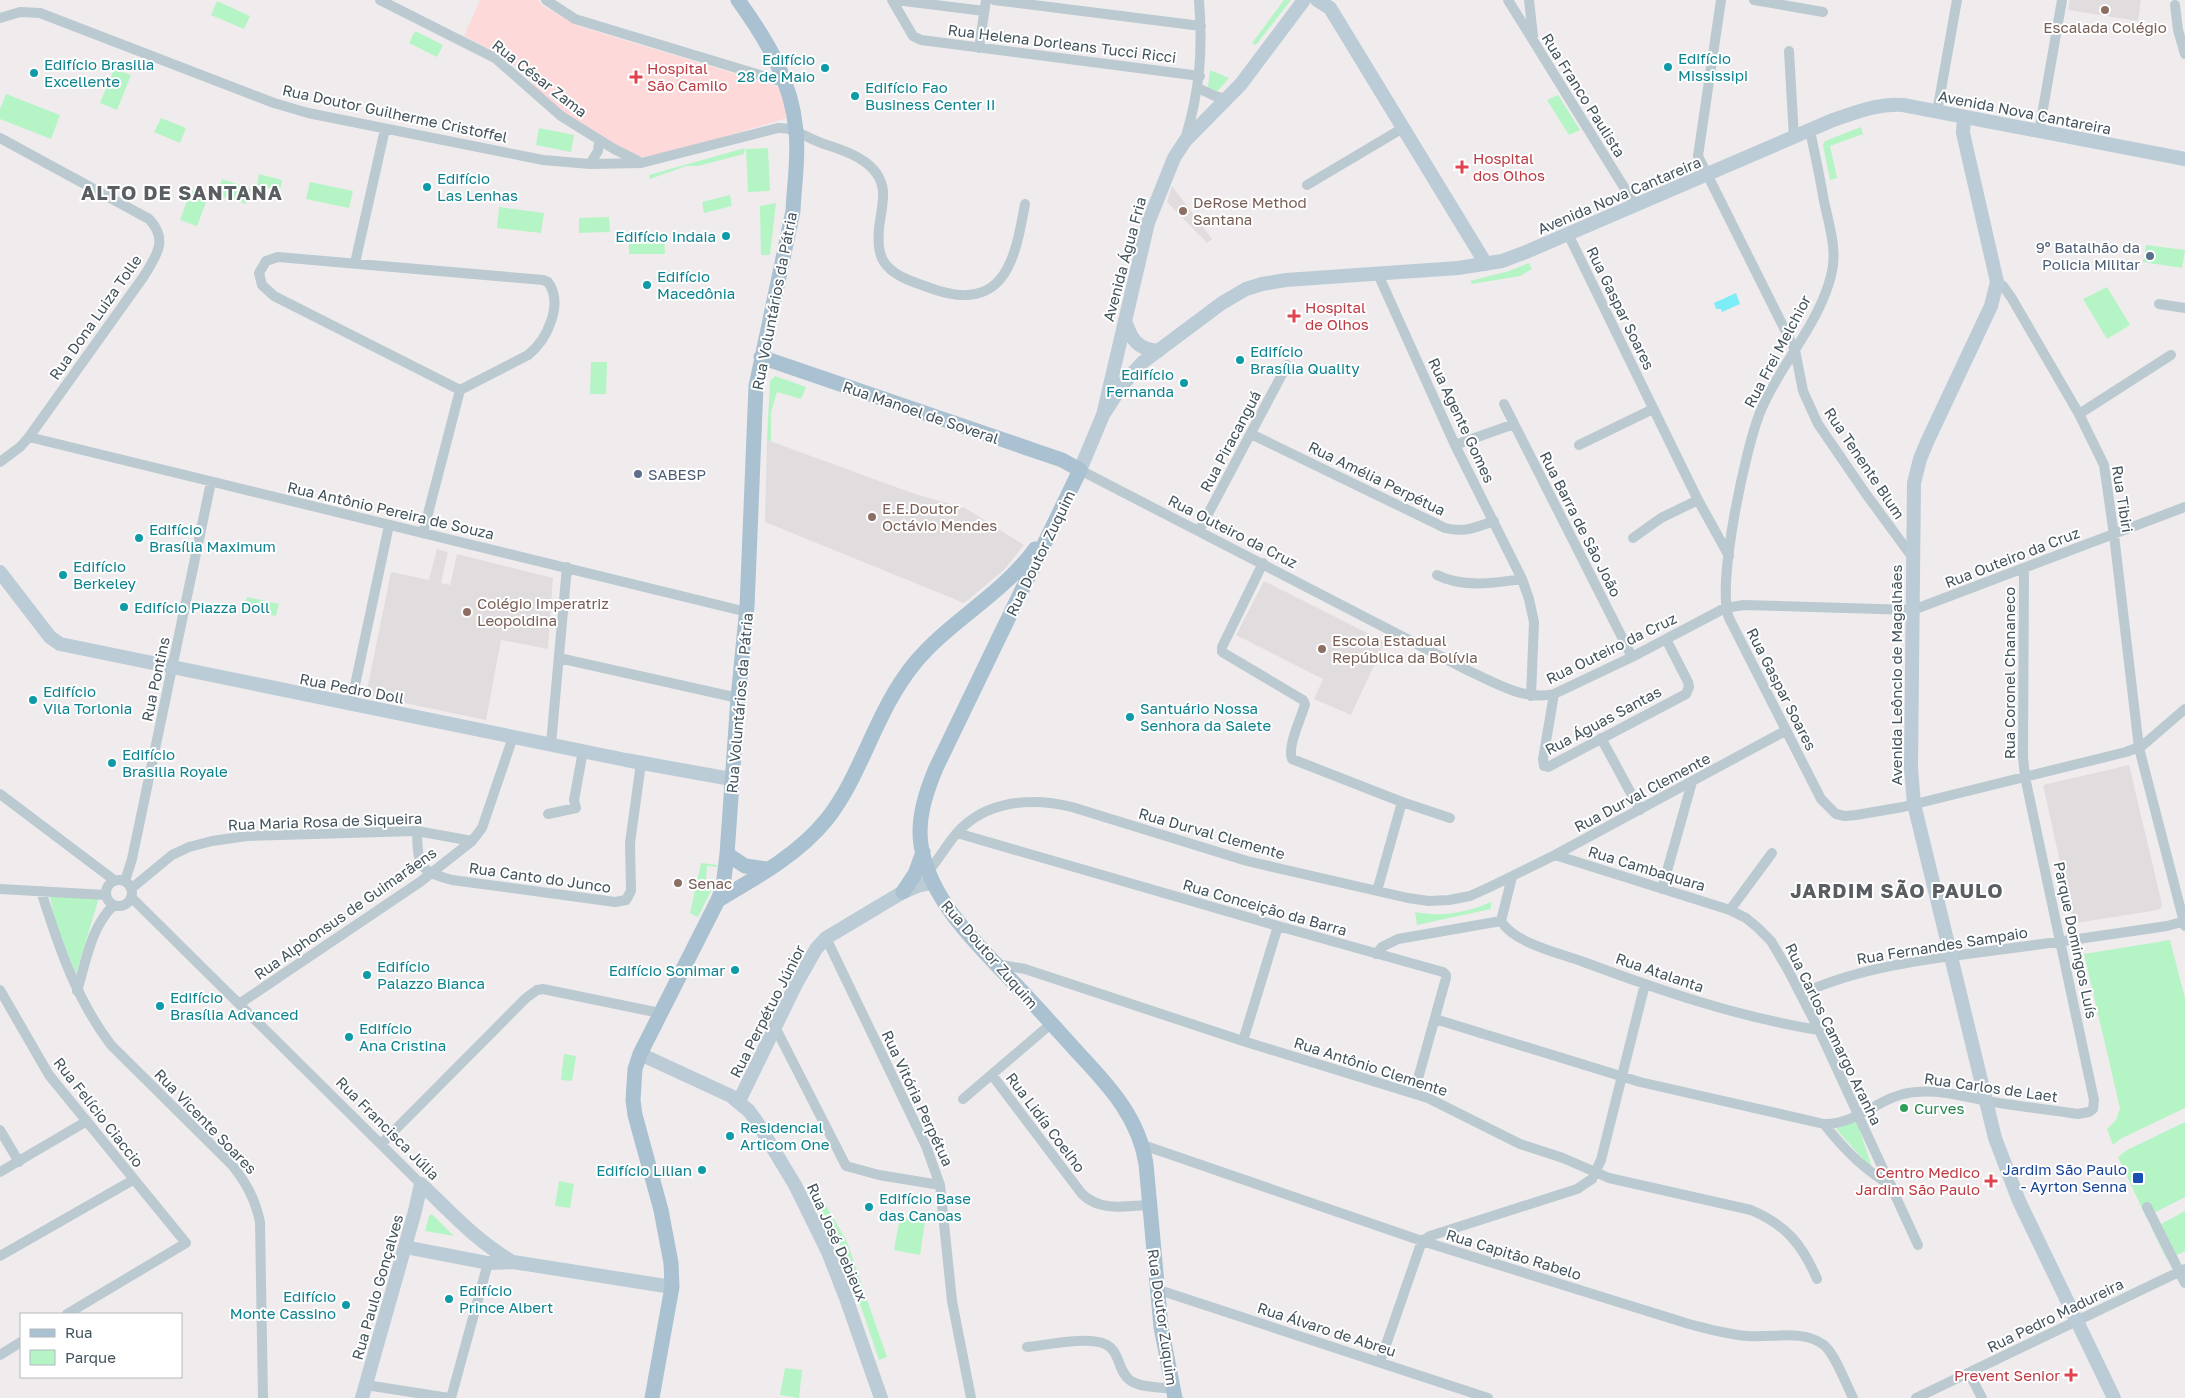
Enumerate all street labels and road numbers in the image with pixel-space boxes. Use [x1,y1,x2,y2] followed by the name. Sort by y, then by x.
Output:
[947,20,1177,66] street label: Rua Helena Dorleans Tucci Ricci
[1538,30,1630,160] street label: Rua Franco Paulista
[489,35,591,121] street label: Rua César Zama
[281,80,509,146] street label: Rua Doutor Guilherme Cristoffel
[1937,86,2113,138] street label: Avenida Nova Cantareira
[1535,152,1703,238] street label: Avenida Nova Cantareira
[1099,195,1149,323] street label: Avenida Água Fria
[748,210,800,392] street label: Rua Voluntários da Pátria
[1583,243,1659,373] street label: Rua Gaspar Soares
[45,251,145,383] street label: Rua Dona Luiza Tolle
[1740,292,1814,410] street label: Rua Frei Melchior
[1425,355,1499,485] street label: Rua Agente Gomes
[841,377,1002,447] street label: Rua Manoel de Soveral
[1196,387,1264,495] street label: Rua Piracanguá
[1821,404,1909,522] street label: Rua Tenente Blum
[1306,437,1448,519] street label: Rua Amélia Perpétua
[1536,448,1626,600] street label: Rua Barra de São João
[2109,464,2137,534] street label: Rua Tibiri
[286,477,496,543] street label: Rua Antônio Pereira de Souza
[1002,487,1078,619] street label: Rua Doutor Zuquim
[1165,491,1301,572] street label: Rua Outeiro da Cruz
[1942,523,2082,591] street label: Rua Outeiro da Cruz
[1887,565,1905,785] street label: Avenida Leôncio de Magalhães
[2000,587,2018,759] street label: Rua Coronel Chananeco
[1543,608,1679,687] street label: Rua Outeiro da Cruz
[722,612,756,794] street label: Rua Voluntários da Pátria
[1743,625,1821,753] street label: Rua Gaspar Soares
[137,635,173,723] street label: Rua Pontins
[298,669,406,707] street label: Rua Pedro Doll
[1542,682,1664,758] street label: Rua Águas Santas
[1571,748,1713,835] street label: Rua Durval Clemente
[1137,803,1288,863] street label: Rua Durval Clemente
[228,809,422,833] street label: Rua Maria Rosa de Siqueira
[1586,842,1708,894] street label: Rua Cambaquara
[250,843,440,983] street label: Rua Alphonsus de Guimarãens
[468,858,612,896] street label: Rua Canto do Junco
[2051,860,2101,1020] street label: Parque Domingos Luís
[1181,875,1349,939] street label: Rua Conceição da Barra
[938,896,1042,1012] street label: Rua Doutor Zuquim
[1855,923,2029,967] street label: Rua Fernandes Sampaio
[1782,940,1886,1128] street label: Rua Carlos Camargo Aranha
[726,941,808,1080] street label: Rua Perpétuo Júnior
[1614,949,1706,995] street label: Rua Atalanta
[879,1027,957,1169] street label: Rua Vitória Perpétua
[1292,1033,1450,1099] street label: Rua Antônio Clemente
[50,1053,148,1171] street label: Rua Felício Ciaccio
[151,1065,261,1177] street label: Rua Vicente Soares
[1003,1069,1089,1175] street label: Rua Lidía Coelho
[1923,1069,2059,1105] street label: Rua Carlos de Laet
[333,1073,443,1183] street label: Rua Francisca Júlia
[804,1180,872,1304] street label: Rua José Debieux
[348,1212,406,1362] street label: Rua Paulo Gonçalves
[1444,1225,1584,1283] street label: Rua Capitão Rabelo
[1145,1248,1181,1386] street label: Rua Doutor Zuquim
[1984,1274,2126,1356] street label: Rua Pedro Madureira
[1255,1298,1399,1360] street label: Rua Álvaro de Abreu

